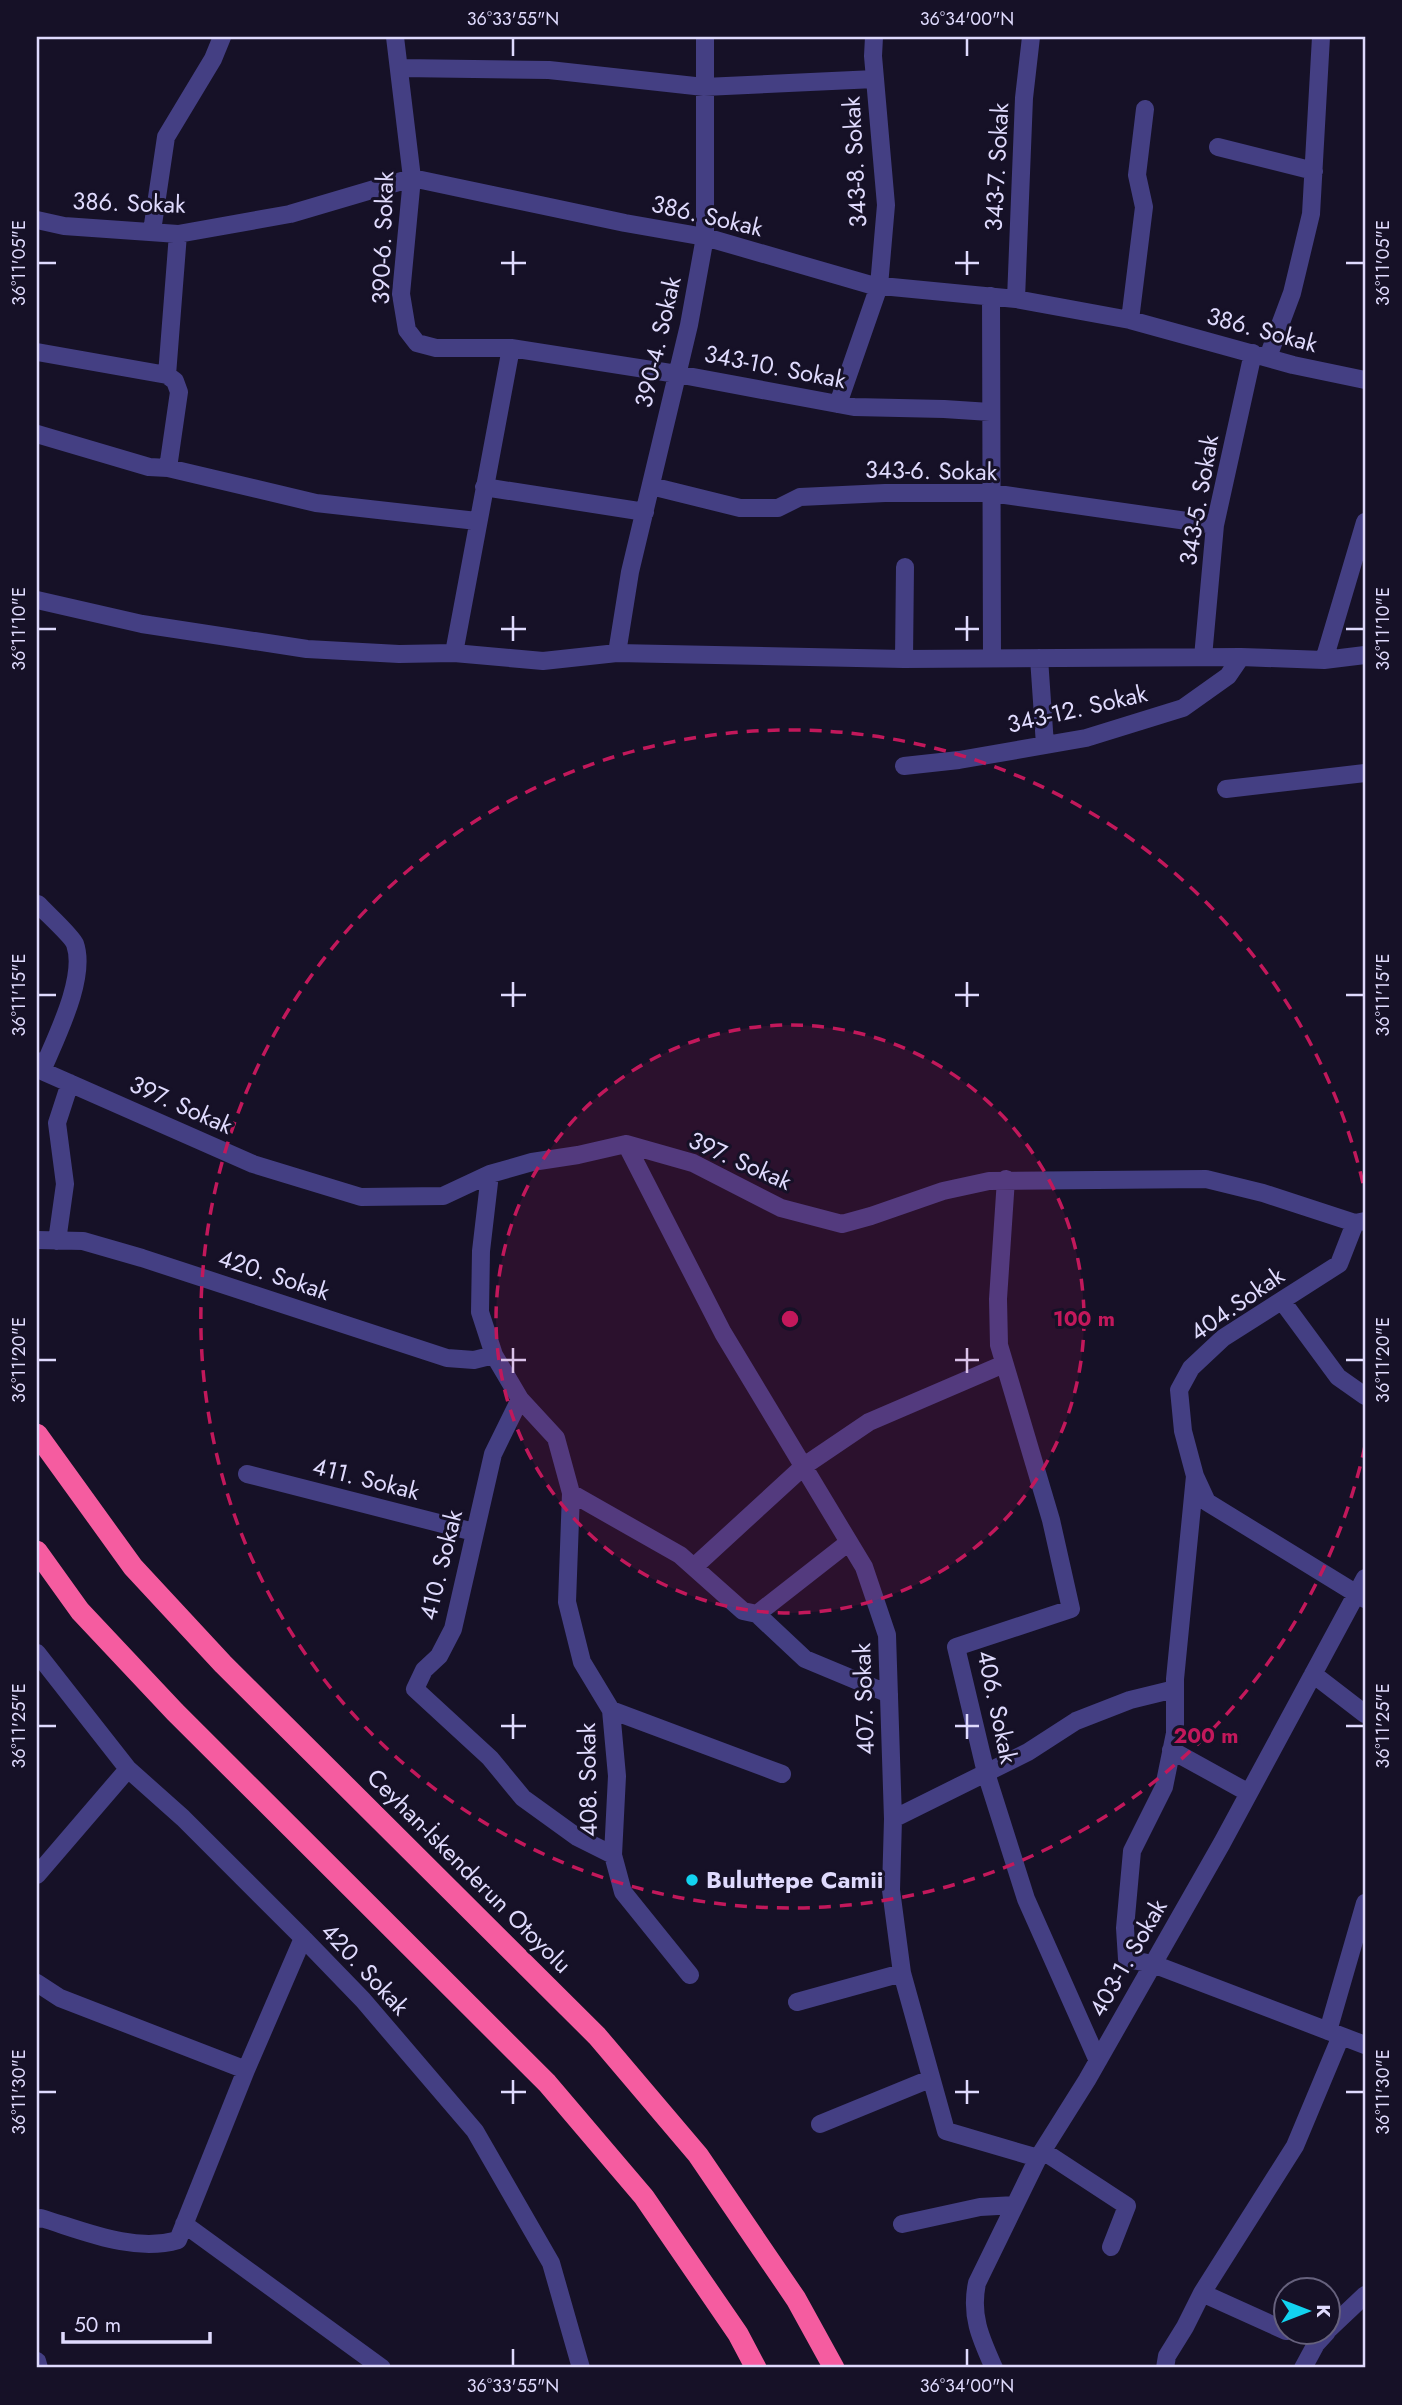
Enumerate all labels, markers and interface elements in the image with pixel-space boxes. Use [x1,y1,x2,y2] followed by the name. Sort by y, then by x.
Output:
[467,6,559,32] text: 36°33'55"N
[920,6,1014,32] text: 36°34'00"N
[834,95,875,229] street label: 343-8. Sokak
[976,101,1017,232] street label: 343-7. Sokak
[363,170,402,305] street label: 390-6. Sokak
[72,183,187,222] street label: 386. Sokak
[648,186,767,245] street label: 386. Sokak
[6,220,32,306] text: 36°11'05"E
[1370,220,1396,306] text: 36°11'05"E
[625,272,690,411] street label: 390-4. Sokak
[1203,298,1322,361] street label: 386. Sokak
[701,336,849,397] street label: 343-10. Sokak
[1170,431,1227,568] street label: 343-5. Sokak
[865,452,998,489] street label: 343-6. Sokak
[6,587,32,671] text: 36°11'10"E
[1370,587,1396,671] text: 36°11'10"E
[1003,675,1151,742] street label: 343-12. Sokak
[6,953,32,1037] text: 36°11'15"E
[1370,953,1396,1037] text: 36°11'15"E
[124,1066,239,1143] street label: 397. Sokak
[683,1122,798,1199] street label: 397. Sokak
[214,1240,335,1309] street label: 420. Sokak
[1182,1258,1292,1349] street label: 404.Sokak
[1053,1304,1115,1334] text: 100 m
[778,1307,802,1331] centre of rings
[6,1317,32,1403] text: 36°11'20"E
[1370,1317,1396,1403] text: 36°11'20"E
[309,1448,424,1509] street label: 411. Sokak
[410,1506,471,1624] street label: 410. Sokak
[844,1642,883,1756] street label: 407. Sokak
[968,1647,1027,1767] street label: 406. Sokak
[6,1683,32,1769] text: 36°11'25"E
[1370,1683,1396,1769] text: 36°11'25"E
[1173,1721,1239,1751] text: 200 m
[569,1722,606,1838] street label: 408. Sokak
[359,1760,580,1981] street label: Ceyhan-İskenderun Otoyolu
[706,1862,883,1897] place label: Buluttepe Camii
[684,1872,700,1888] marker: Buluttepe Camii
[1080,1892,1176,2023] street label: 403-1. Sokak
[313,1915,418,2023] street label: 420. Sokak
[6,2049,32,2135] text: 36°11'30"E
[1370,2049,1396,2135] text: 36°11'30"E
[1272,2276,1342,2346] north arrow
[63,2300,210,2344] scale bar
[1310,2304,1337,2318] text: K
[74,2310,121,2340] text: 50 m
[467,2373,559,2399] text: 36°33'55"N
[920,2373,1014,2399] text: 36°34'00"N

